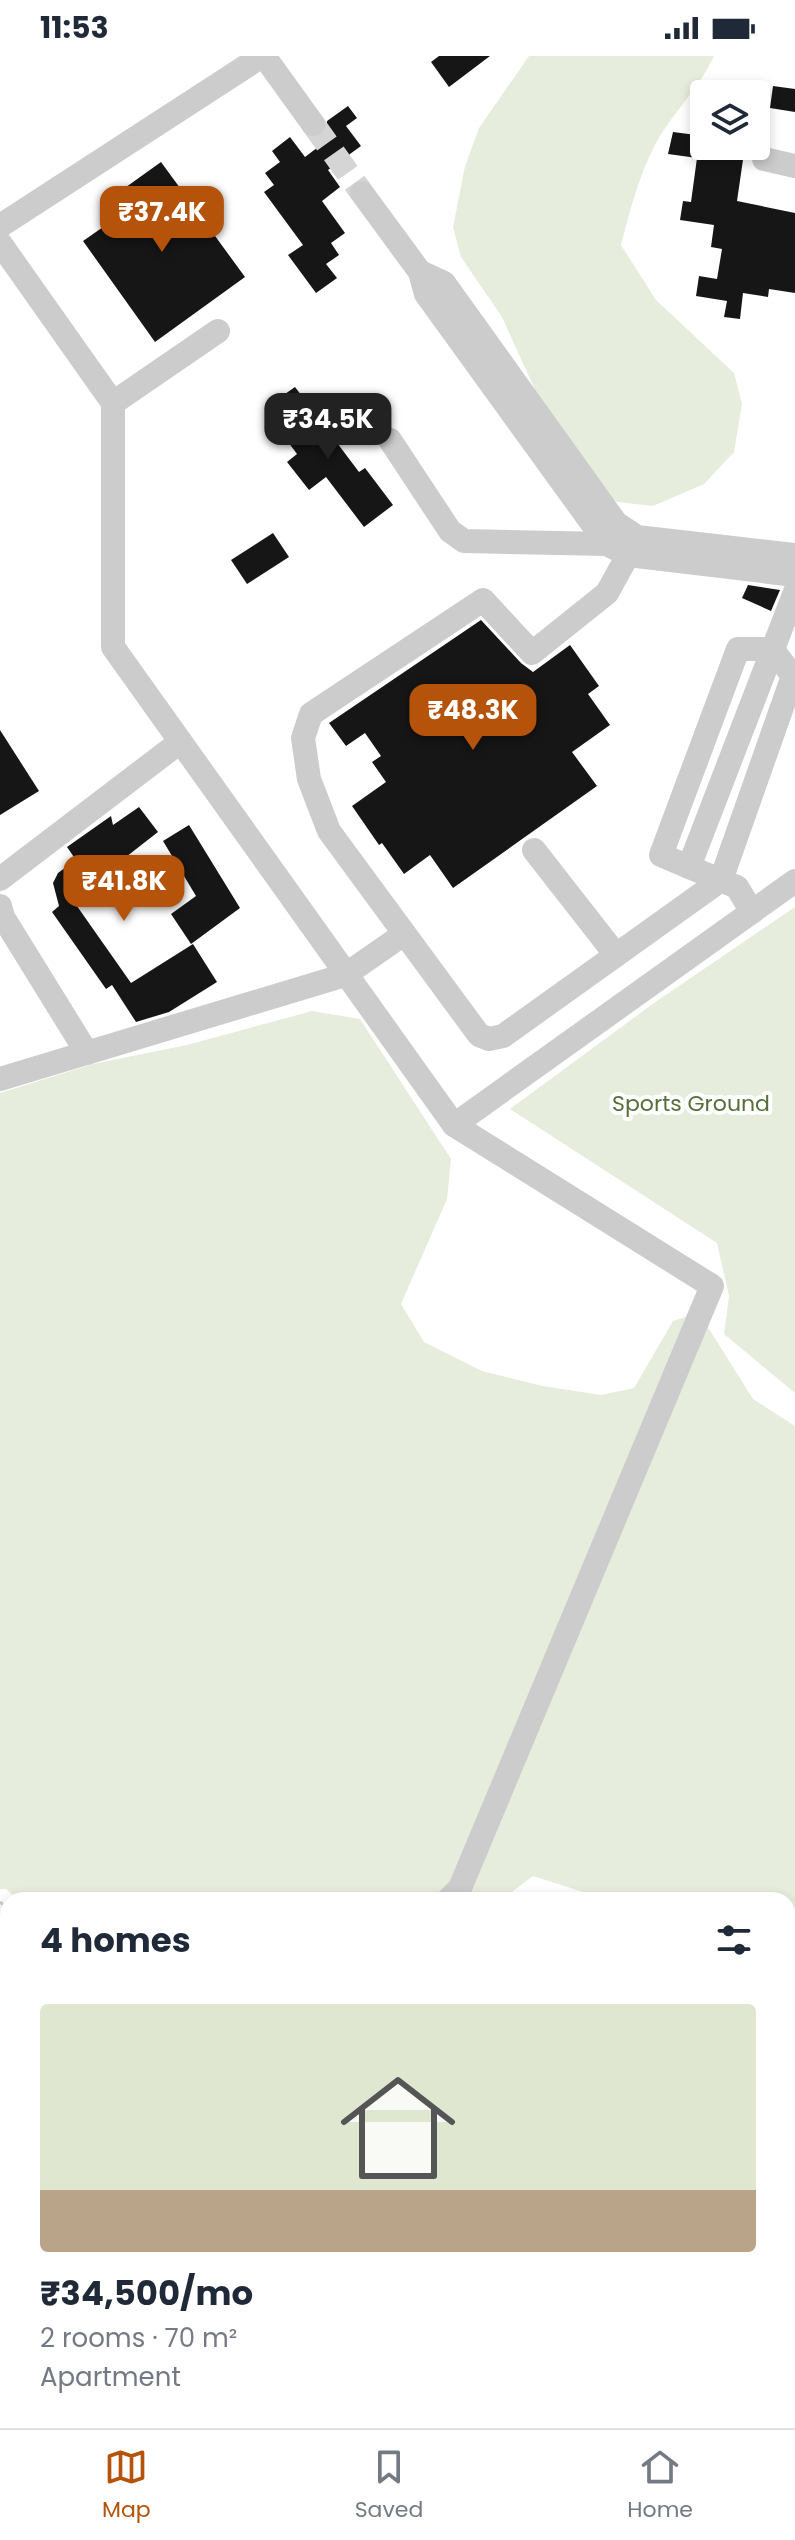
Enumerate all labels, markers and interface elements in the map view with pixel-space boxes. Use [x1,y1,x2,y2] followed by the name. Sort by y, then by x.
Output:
[40,6,109,49] text: 11:53
[690,80,770,160] map controls
[690,80,770,160] button: layers
[97,186,227,254] pin: ₹37.4K
[118,194,206,230] text: ₹37.4K
[263,393,393,461] pin: ₹34.5K
[282,401,374,437] text: ₹34.5K
[408,684,538,752] pin: ₹48.3K
[427,692,519,728] text: ₹48.3K
[59,855,189,923] pin: ₹41.8K
[81,863,167,899] text: ₹41.8K
[612,1088,770,1119] park label: Sports Ground
[40,1916,191,1964] text: 4 homes
[712,1918,756,1962] icon: filters
[326,2056,470,2200] icon: home
[40,2269,253,2317] text: ₹34,500/mo
[40,2320,237,2356] text: 2 rooms · 70 m²
[40,2359,181,2395] text: Apartment
[102,2445,151,2526] tab: Map
[355,2445,423,2526] tab: Saved
[627,2445,693,2526] tab: Home

